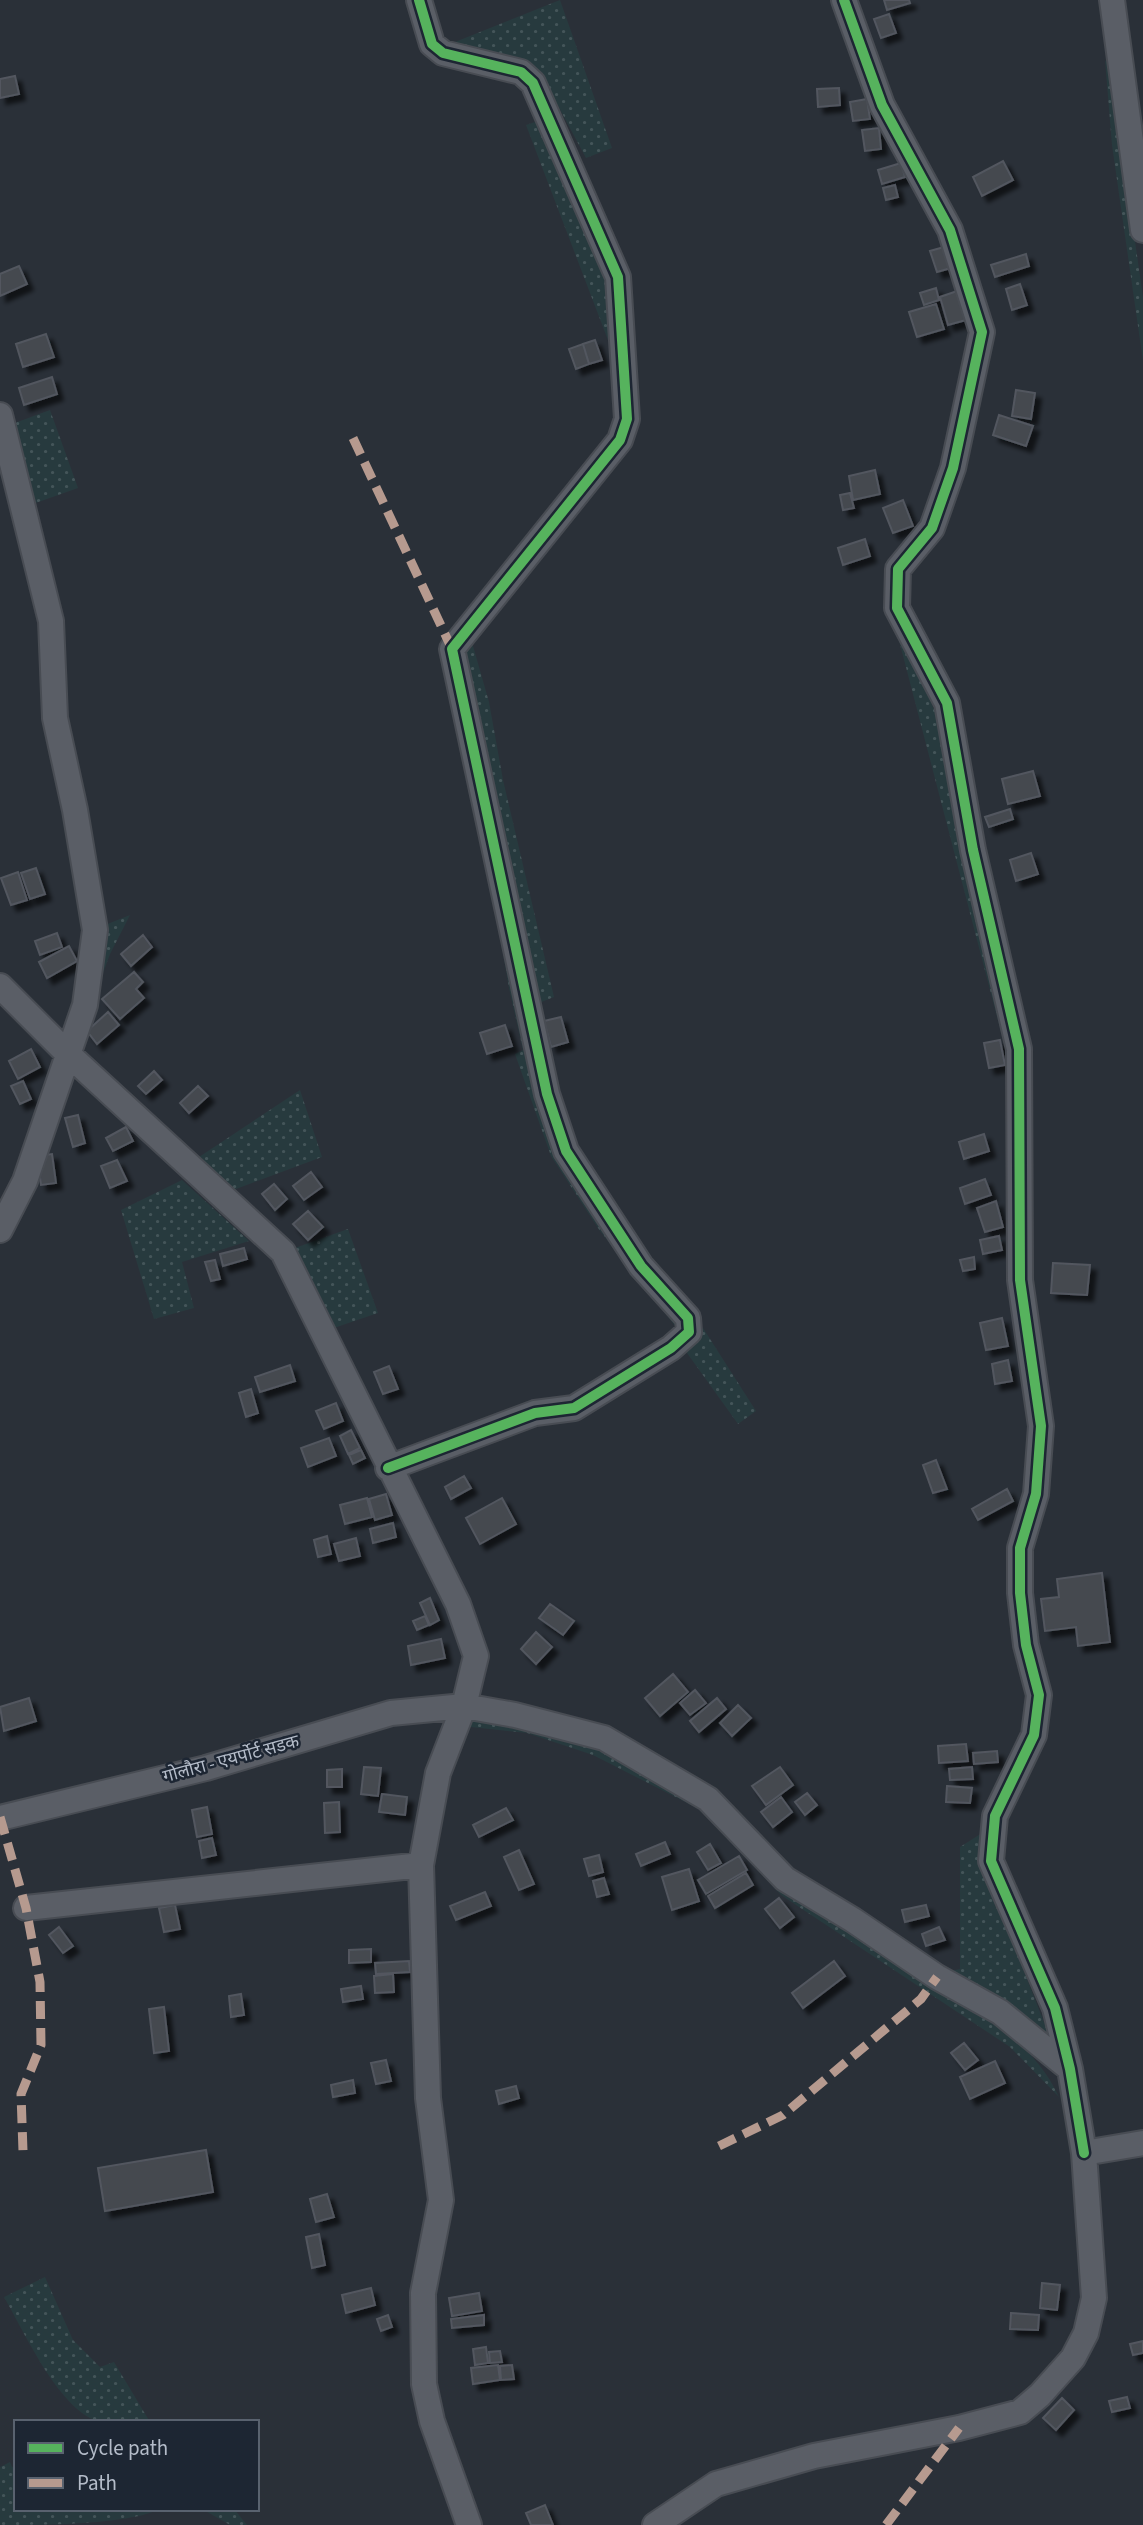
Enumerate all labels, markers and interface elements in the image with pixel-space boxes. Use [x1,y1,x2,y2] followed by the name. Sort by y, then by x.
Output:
[160,1728,303,1789] street label: गोलौरा - एयर्पोर्ट सडक
[14,2420,259,2511] legend
[77,2433,168,2463] text: Cycle path
[77,2468,117,2498] text: Path

